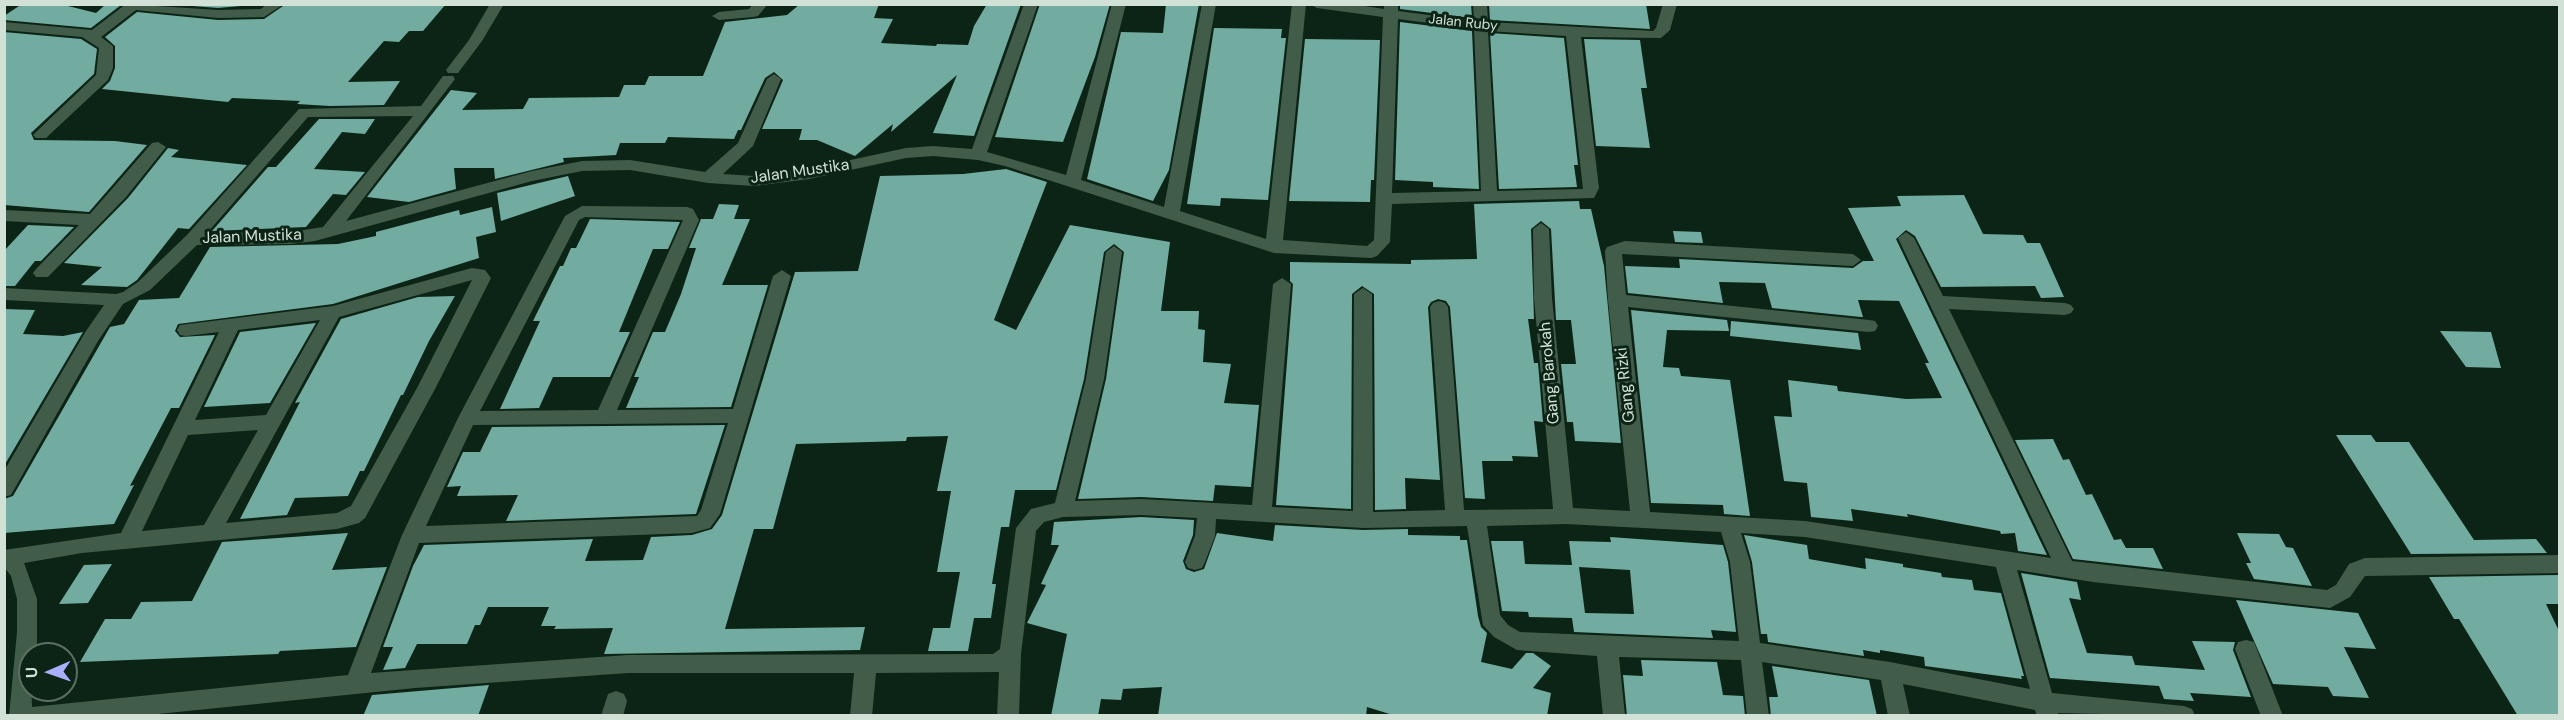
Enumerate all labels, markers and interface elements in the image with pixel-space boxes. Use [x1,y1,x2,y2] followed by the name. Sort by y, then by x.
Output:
[1428,11,1498,35] street label: Jalan Ruby
[749,156,851,188] street label: Jalan Mustika
[202,226,302,248] street label: Jalan Mustika
[1536,321,1564,425] street label: Gang Barokah
[1612,346,1640,424] street label: Gang Rizki
[18,642,78,702] north arrow
[21,667,42,678] text: U

